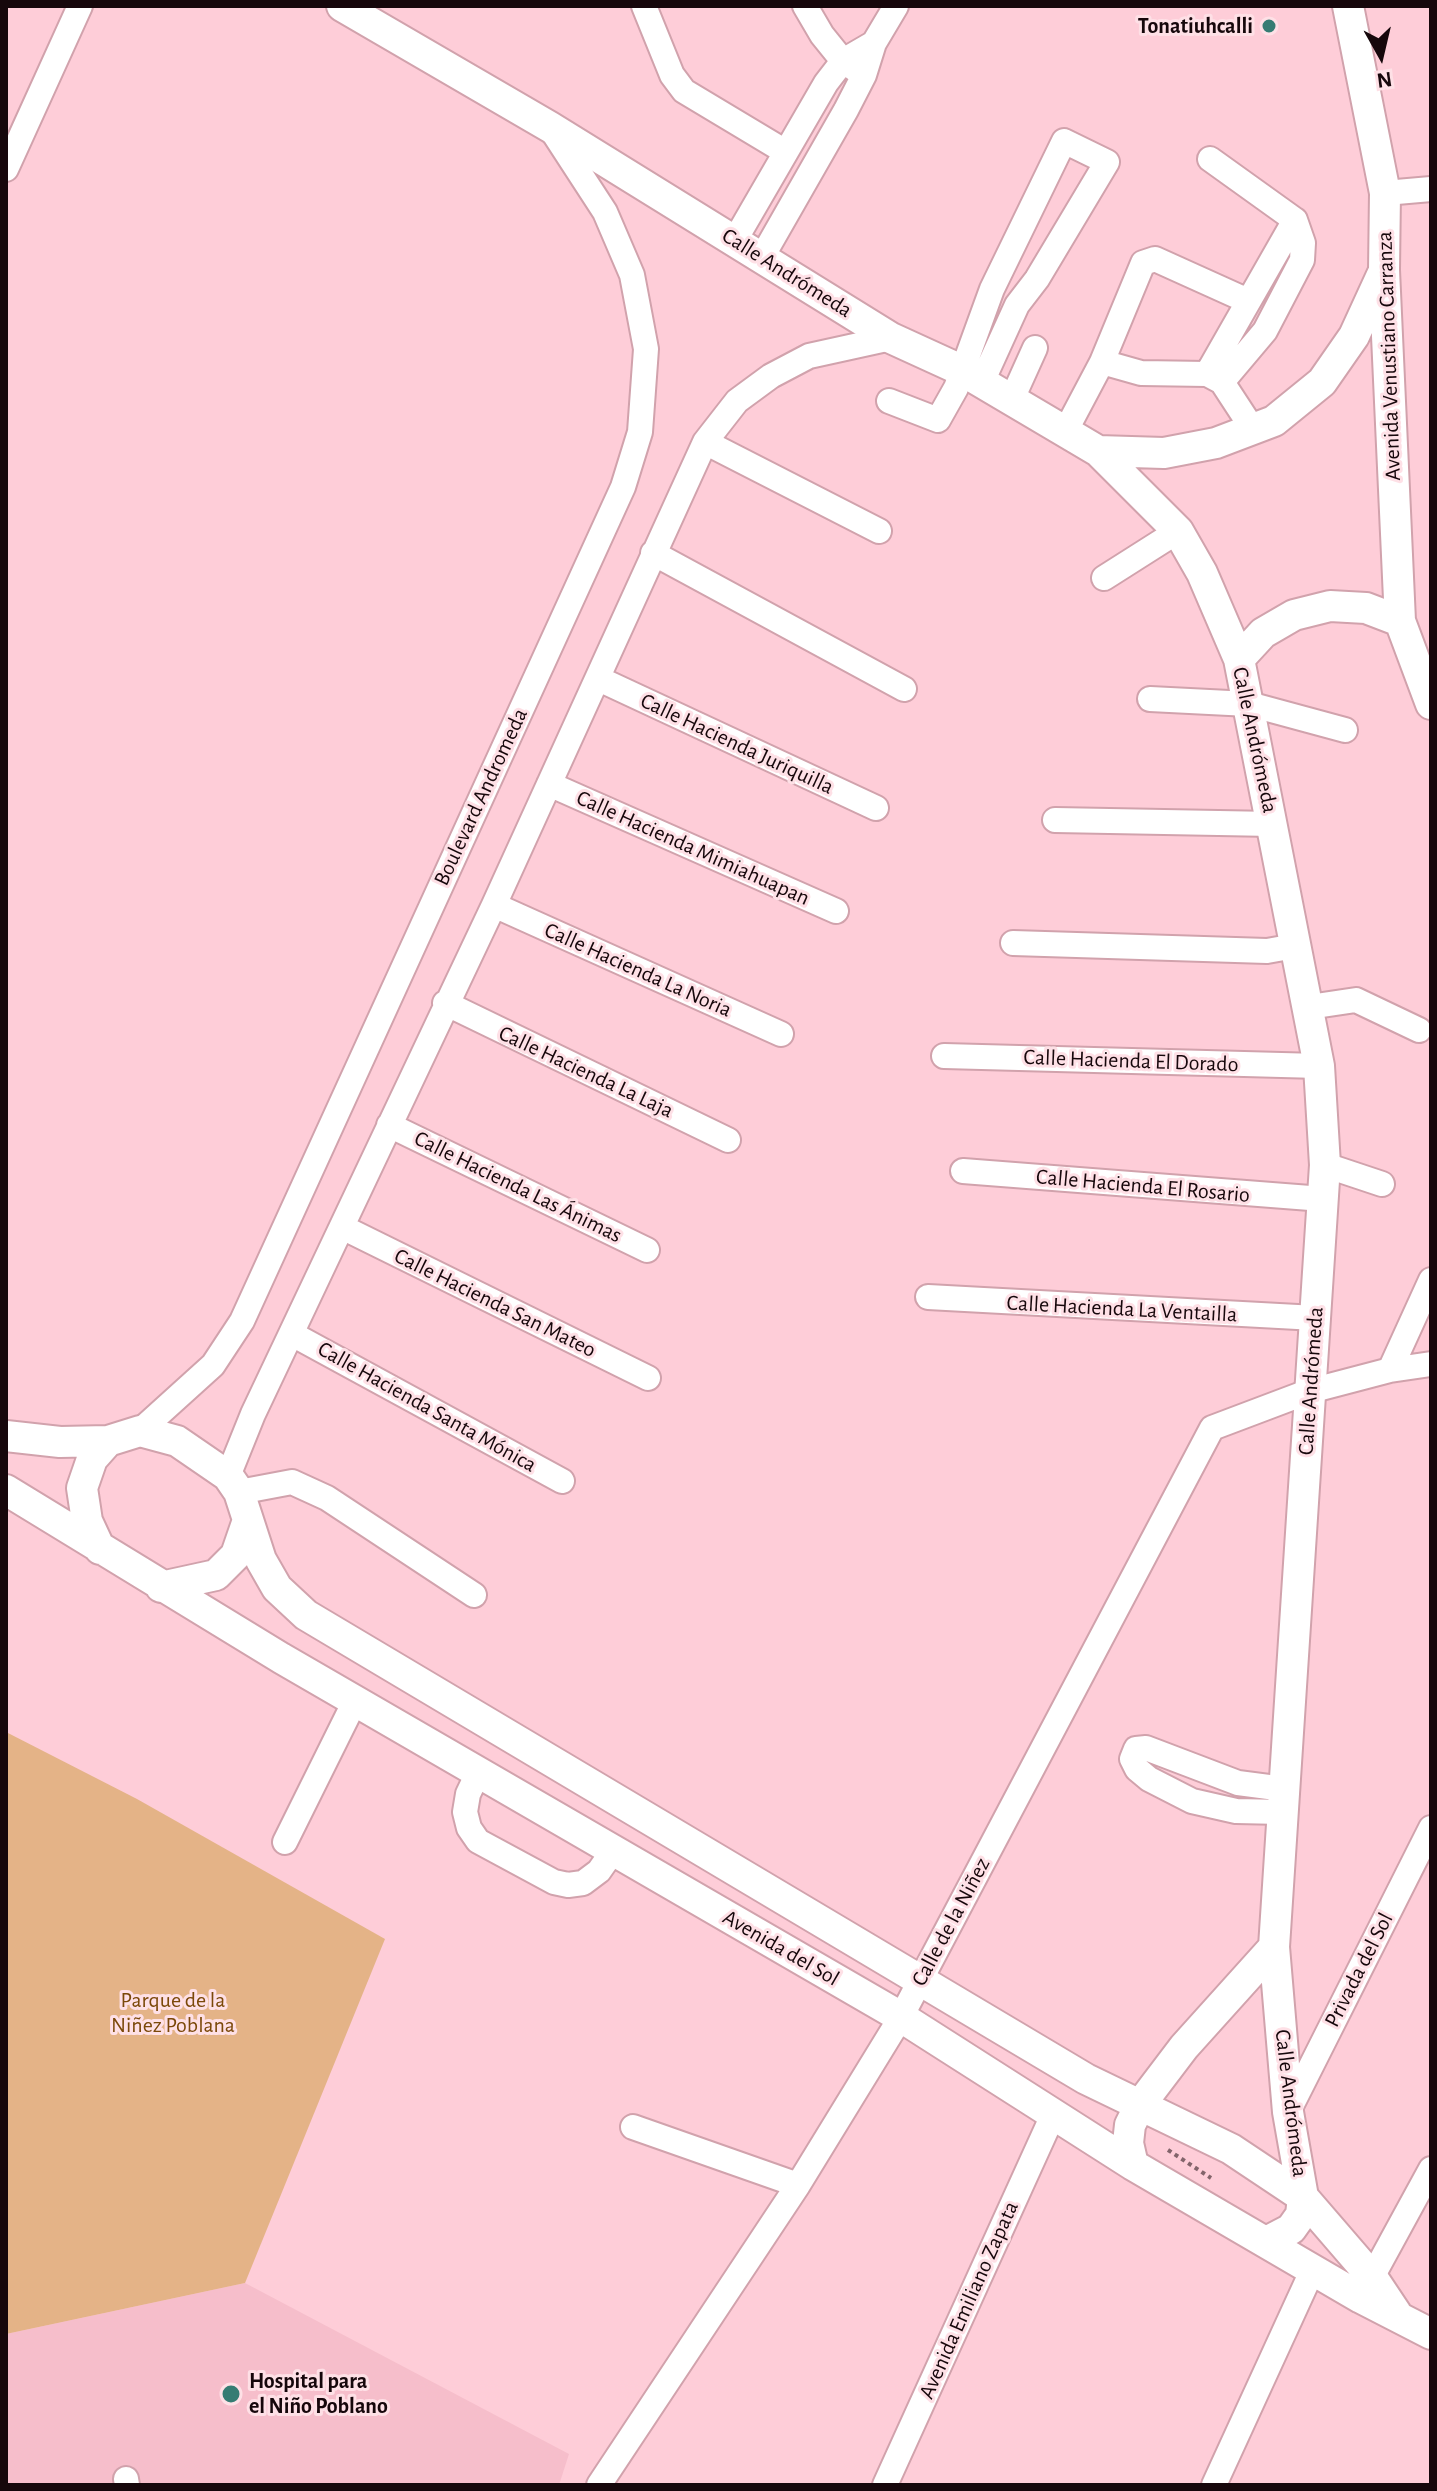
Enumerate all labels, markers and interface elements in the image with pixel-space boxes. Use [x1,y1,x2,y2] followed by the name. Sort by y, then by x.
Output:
[1138,13,1253,39] place label: Tonatiuhcalli
[1341,16,1421,96] north arrow
[1260,17,1278,35] marker: Tonatiuhcalli
[1375,68,1393,92] text: N
[717,222,857,324] street label: Calle Andrómeda
[1371,231,1407,481] street label: Avenida Venustiano Carranza
[1227,665,1283,815] street label: Calle Andrómeda
[636,688,838,800] street label: Calle Hacienda Juriquilla
[428,704,534,890] street label: Boulevard Andromeda
[572,785,814,911] street label: Calle Hacienda Mimiahuapan
[540,917,736,1023] street label: Calle Hacienda La Noria
[494,1020,678,1124] street label: Calle Hacienda La Laja
[1023,1044,1239,1078] street label: Calle Hacienda El Dorado
[410,1125,626,1249] street label: Calle Hacienda Las Ánimas
[1035,1163,1251,1209] street label: Calle Hacienda El Rosario
[390,1243,600,1363] street label: Calle Hacienda San Mateo
[1006,1290,1238,1328] street label: Calle Hacienda La Ventailla
[1293,1306,1329,1456] street label: Calle Andrómeda
[313,1336,541,1478] street label: Calle Hacienda Santa Mónica
[906,1853,996,1991] street label: Calle de la Niñez
[718,1904,844,1992] street label: Avenida del Sol
[1319,1908,1399,2032] street label: Privada del Sol
[111,1987,235,2038] park label: Parque de la Niñez Poblana
[1269,2028,1313,2178] street label: Calle Andrómeda
[914,2197,1024,2403] street label: Avenida Emiliano Zapata
[249,2368,388,2420] place label: Hospital para el Niño Poblano
[220,2383,242,2405] marker: Hospital para el Niño Poblano

